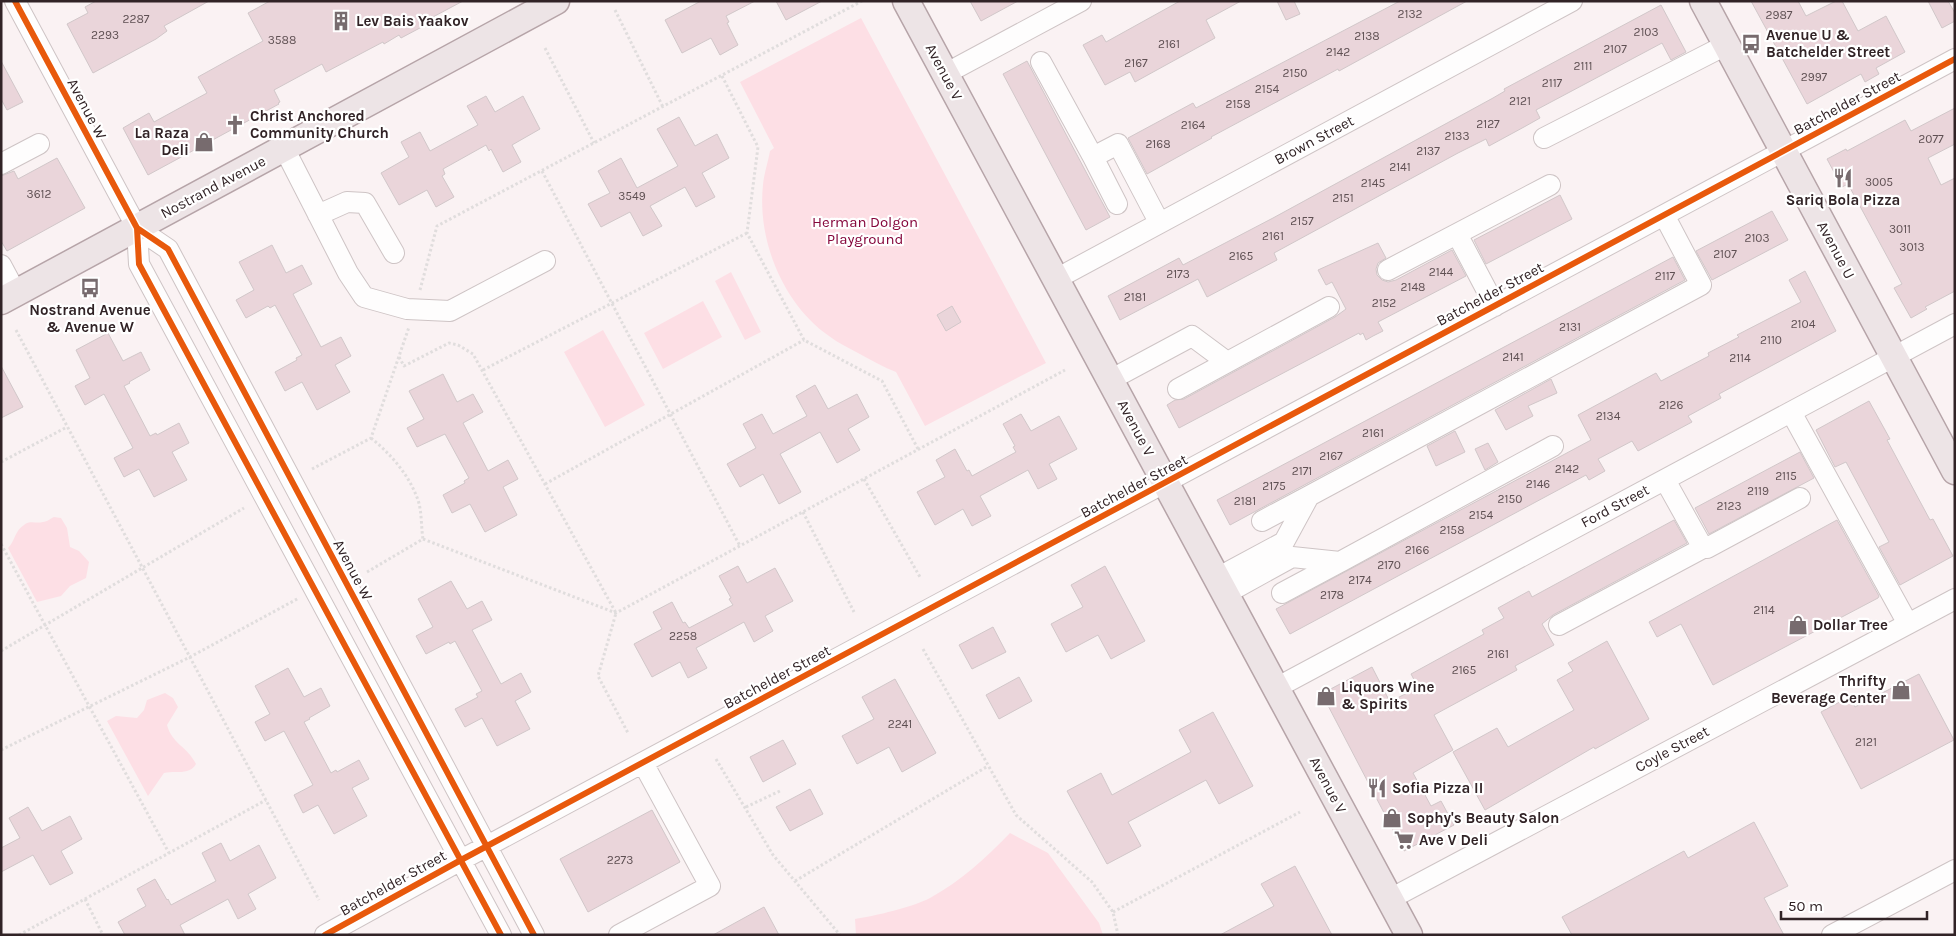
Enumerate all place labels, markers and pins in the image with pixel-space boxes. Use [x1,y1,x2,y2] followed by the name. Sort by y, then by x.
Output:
[330,10,352,32] building icon: Lev Bais Yaakov
[356,12,469,30] place label: Lev Bais Yaakov
[1766,26,1890,61] place label: Avenue U & Batchelder Street
[1740,33,1762,55] bus stop icon: Avenue U & Batchelder Street
[250,107,389,142] place label: Christ Anchored Community Church
[224,114,246,136] church icon: Christ Anchored Community Church
[134,124,189,159] place label: La Raza Deli
[193,131,215,153] shop icon: La Raza Deli
[1832,167,1854,189] restaurant icon: Sariq Bola Pizza
[1786,191,1900,209] place label: Sariq Bola Pizza
[79,277,101,299] bus stop icon: Nostrand Avenue & Avenue W
[29,301,151,336] place label: Nostrand Avenue & Avenue W
[1787,614,1809,636] shop icon: Dollar Tree
[1813,616,1888,634] place label: Dollar Tree
[1771,672,1886,707] place label: Thrifty Beverage Center
[1341,678,1434,713] place label: Liquors Wine & Spirits
[1890,679,1912,701] shop icon: Thrifty Beverage Center
[1315,685,1337,707] shop icon: Liquors Wine & Spirits
[1366,777,1388,799] restaurant icon: Sofia Pizza II
[1392,779,1483,797] place label: Sofia Pizza II
[1381,807,1403,829] shop icon: Sophy's Beauty Salon
[1407,809,1559,827] place label: Sophy's Beauty Salon
[1393,829,1415,851] supermarket icon: Ave V Deli
[1419,831,1488,849] place label: Ave V Deli

